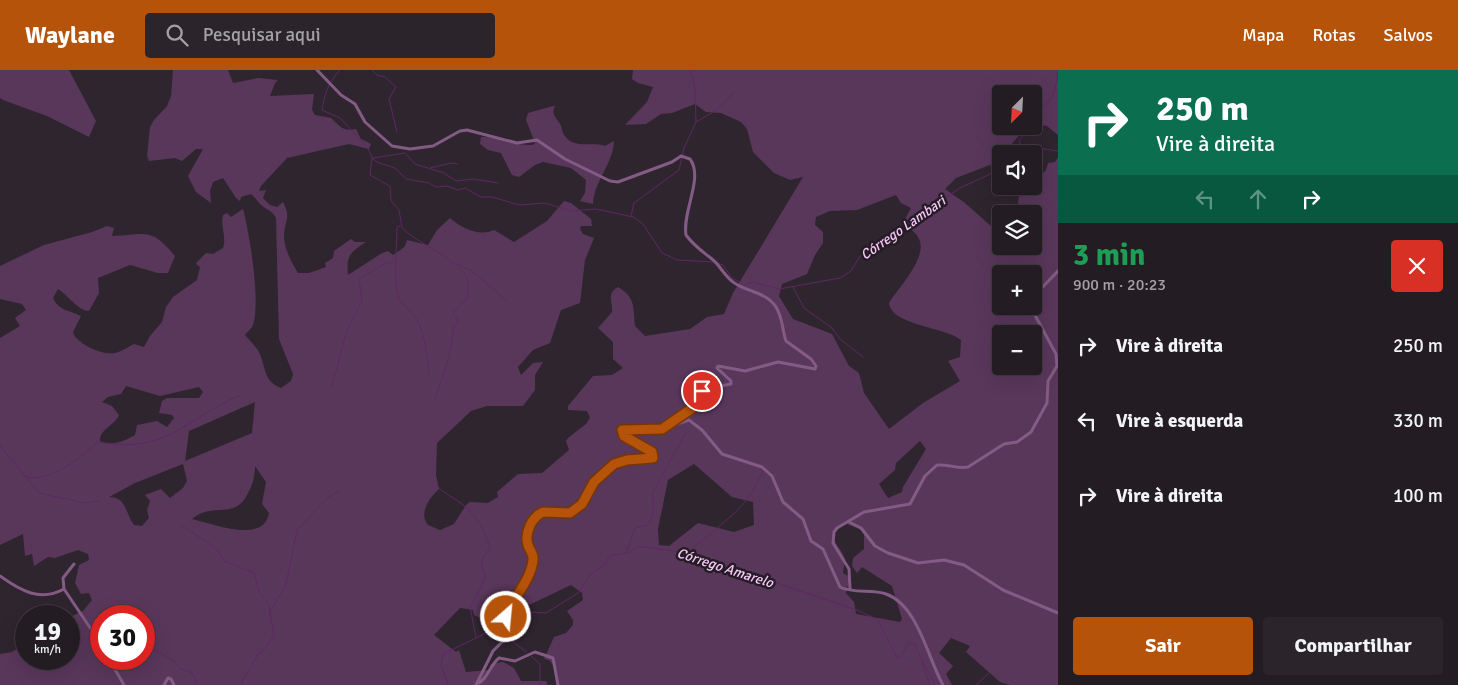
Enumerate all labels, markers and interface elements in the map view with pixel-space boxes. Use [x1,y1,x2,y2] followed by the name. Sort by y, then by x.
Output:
[145,13,495,58] search box
[25,20,115,50] text: Waylane
[163,21,191,49] icon: search
[203,23,321,47] text: Pesquisar aqui
[1242,24,1285,46] text: Mapa
[1313,24,1356,46] text: Rotas
[1384,24,1433,46] text: Salvos
[992,85,1042,135] north arrow
[992,85,1042,375] map controls
[1156,87,1249,130] text: 250 m
[1073,90,1138,155] icon: right
[1156,130,1275,157] text: Vire à direita
[992,145,1042,195] button: sound
[1191,185,1219,213] icon: left
[1244,185,1272,213] icon: ahead
[1297,185,1325,213] icon: right
[857,192,950,264] water label: Córrego Lambari
[992,205,1042,255] button: layers
[1073,237,1145,274] text: 3 min
[1391,240,1443,292] button: close
[992,265,1042,315] button: +
[1073,275,1166,295] text: 900 m · 20:23
[992,325,1042,375] button: −
[1073,332,1101,360] icon: right
[1116,334,1223,358] text: Vire à direita
[1393,334,1443,358] text: 250 m
[681,370,723,412] pin
[688,377,716,405] icon: arrive
[1073,407,1101,435] icon: left
[1116,409,1243,433] text: Vire à esquerda
[1393,409,1443,433] text: 330 m
[1073,482,1101,510] icon: right
[1116,484,1223,508] text: Vire à direita
[1393,484,1443,508] text: 100 m
[675,544,776,592] water label: Córrego Amarelo
[479,590,531,642] position arrow
[90,605,155,670] speed limit sign: 30
[34,616,61,647] text: 19
[1073,617,1253,675] button: Sair
[1263,617,1443,675] button: Compartilhar
[34,642,61,657] text: km/h

